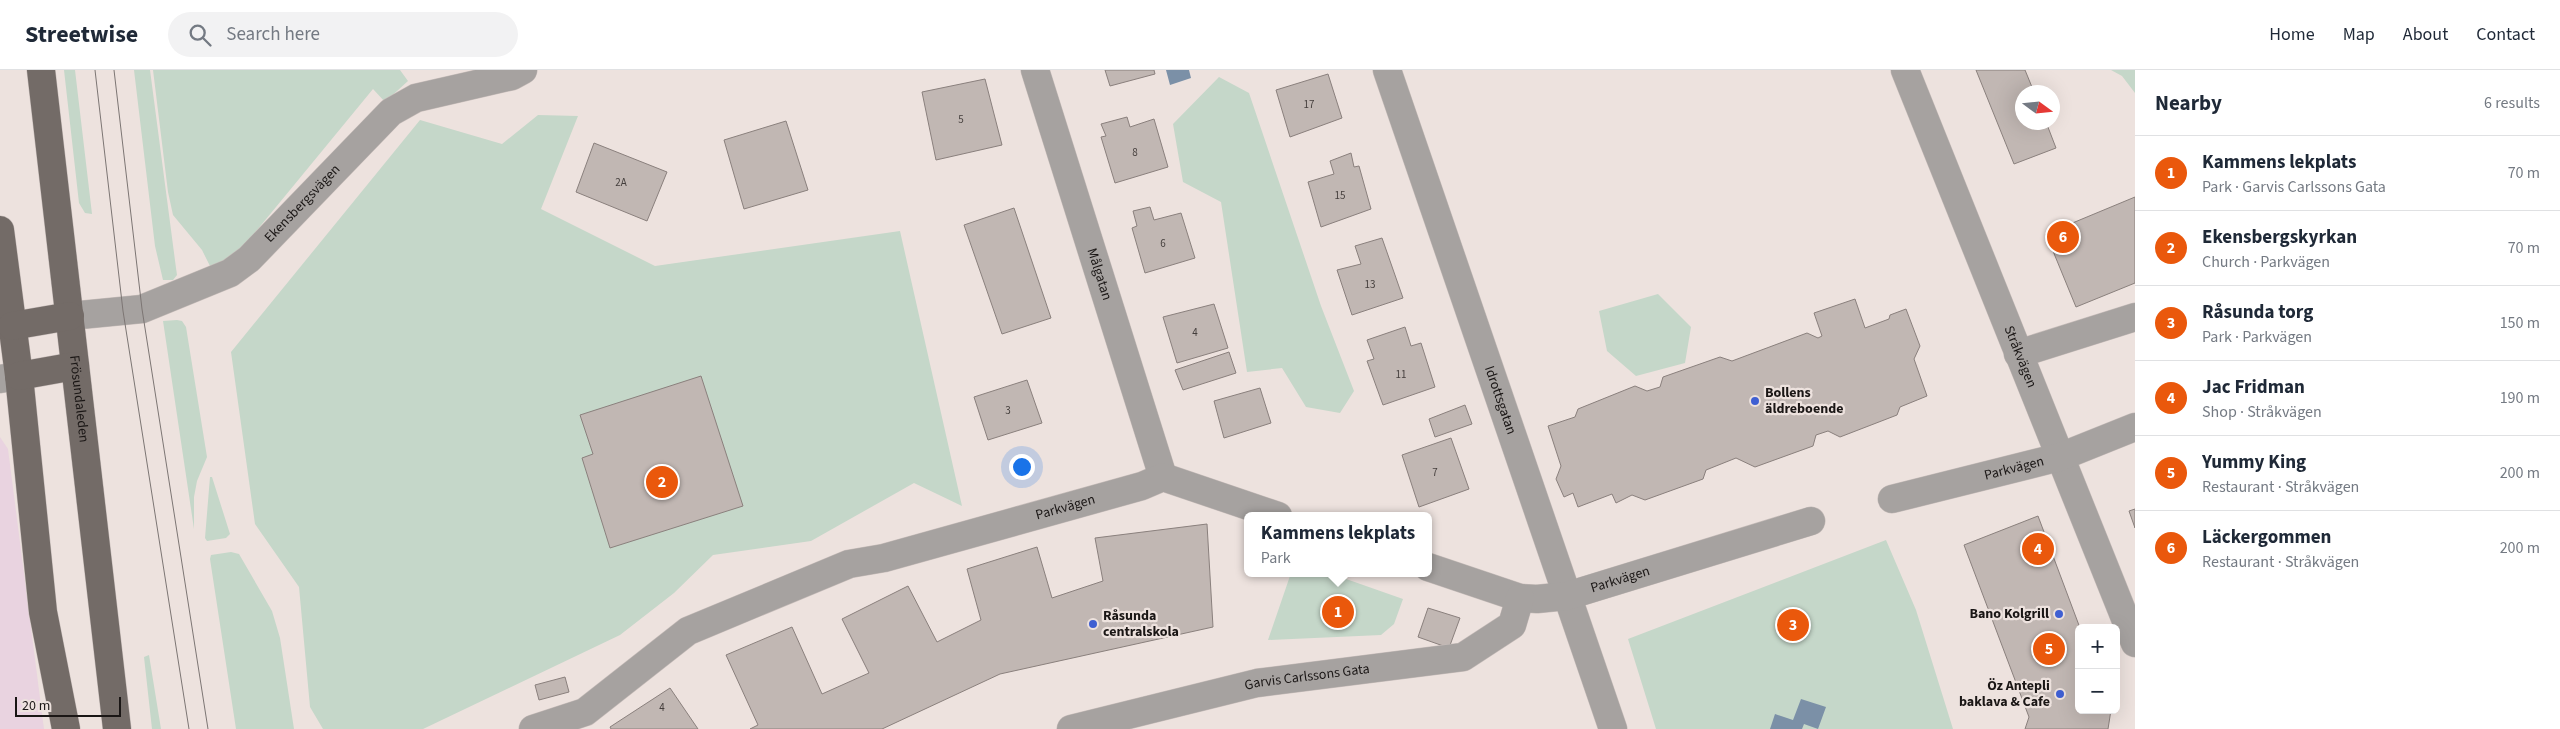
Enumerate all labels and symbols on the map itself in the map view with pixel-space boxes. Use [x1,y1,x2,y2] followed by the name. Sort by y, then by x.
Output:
[2015,85,2060,130] north arrow
[1304,97,1314,112] house number: 17
[958,112,964,127] house number: 5
[1132,145,1138,160] house number: 8
[260,160,345,247] street label: Ekensbergsvägen
[615,175,627,190] house number: 2A
[1335,188,1345,203] house number: 15
[2047,218,2079,256] pin: 6
[1160,236,1166,251] house number: 6
[1082,246,1117,303] street label: Målgatan
[1365,277,1375,292] house number: 13
[1999,323,2042,391] street label: Stråkvägen
[1192,325,1198,340] house number: 4
[64,354,94,444] street label: Frösundaleden
[1479,363,1521,437] street label: Idrottsgatan
[1396,367,1406,382] house number: 11
[1765,383,1843,419] place label: Bollens äldreboende
[1749,395,1761,407] marker: Bollens äldreboende
[1005,403,1011,418] house number: 3
[1982,451,2046,486] street label: Parkvägen
[1009,454,1035,480] your location
[646,463,678,501] pin: 2
[1432,465,1438,480] house number: 7
[1033,490,1098,525] street label: Parkvägen
[2022,530,2054,568] pin: 4
[1588,561,1652,598] street label: Parkvägen
[1322,593,1354,631] pin: 1
[1970,604,2049,624] place label: Bano Kolgrill
[1103,606,1179,642] place label: Råsunda centralskola
[1777,606,1809,644] pin: 3
[2053,608,2065,620] marker: Bano Kolgrill
[1087,618,1099,630] marker: Råsunda centralskola
[2033,630,2065,668] pin: 5
[1242,659,1371,696] street label: Garvis Carlssons Gata
[1959,676,2050,712] place label: Öz Antepli baklava & Cafe
[2054,688,2066,700] marker: Öz Antepli baklava & Cafe
[15,694,121,717] scale bar
[659,700,665,715] house number: 4

